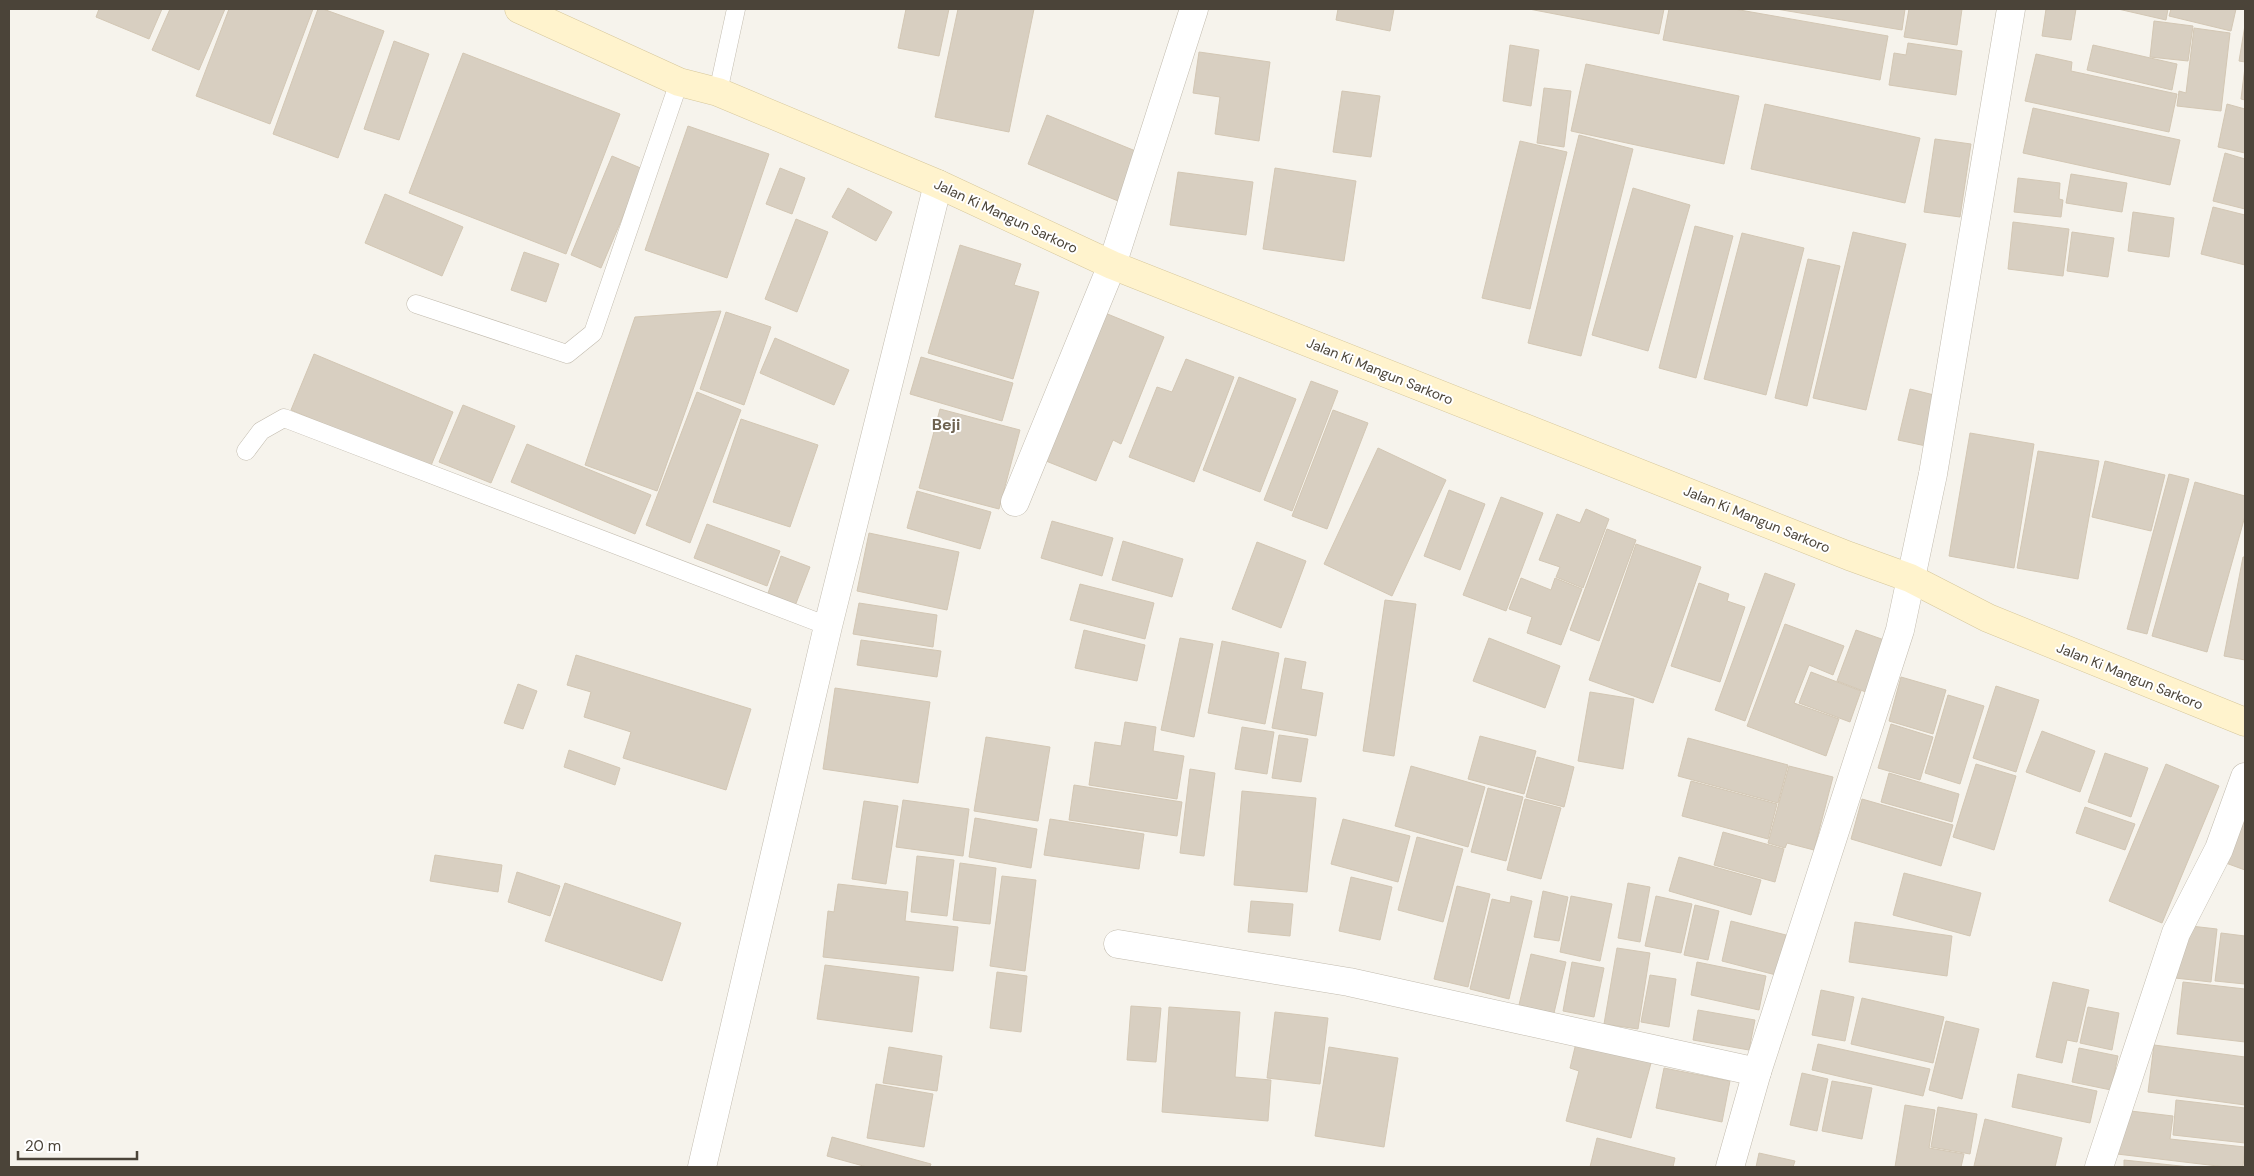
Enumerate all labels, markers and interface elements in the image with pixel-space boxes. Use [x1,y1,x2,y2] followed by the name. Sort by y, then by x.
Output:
[931,175,1081,257] street label: Jalan Ki Mangun Sarkoro
[1304,333,1456,409] street label: Jalan Ki Mangun Sarkoro
[932,414,960,435] district label: Beji
[1681,481,1833,557] street label: Jalan Ki Mangun Sarkoro
[2054,638,2206,714] street label: Jalan Ki Mangun Sarkoro
[18,1128,136,1160] scale bar
[25,1136,61,1156] text: 20 m

